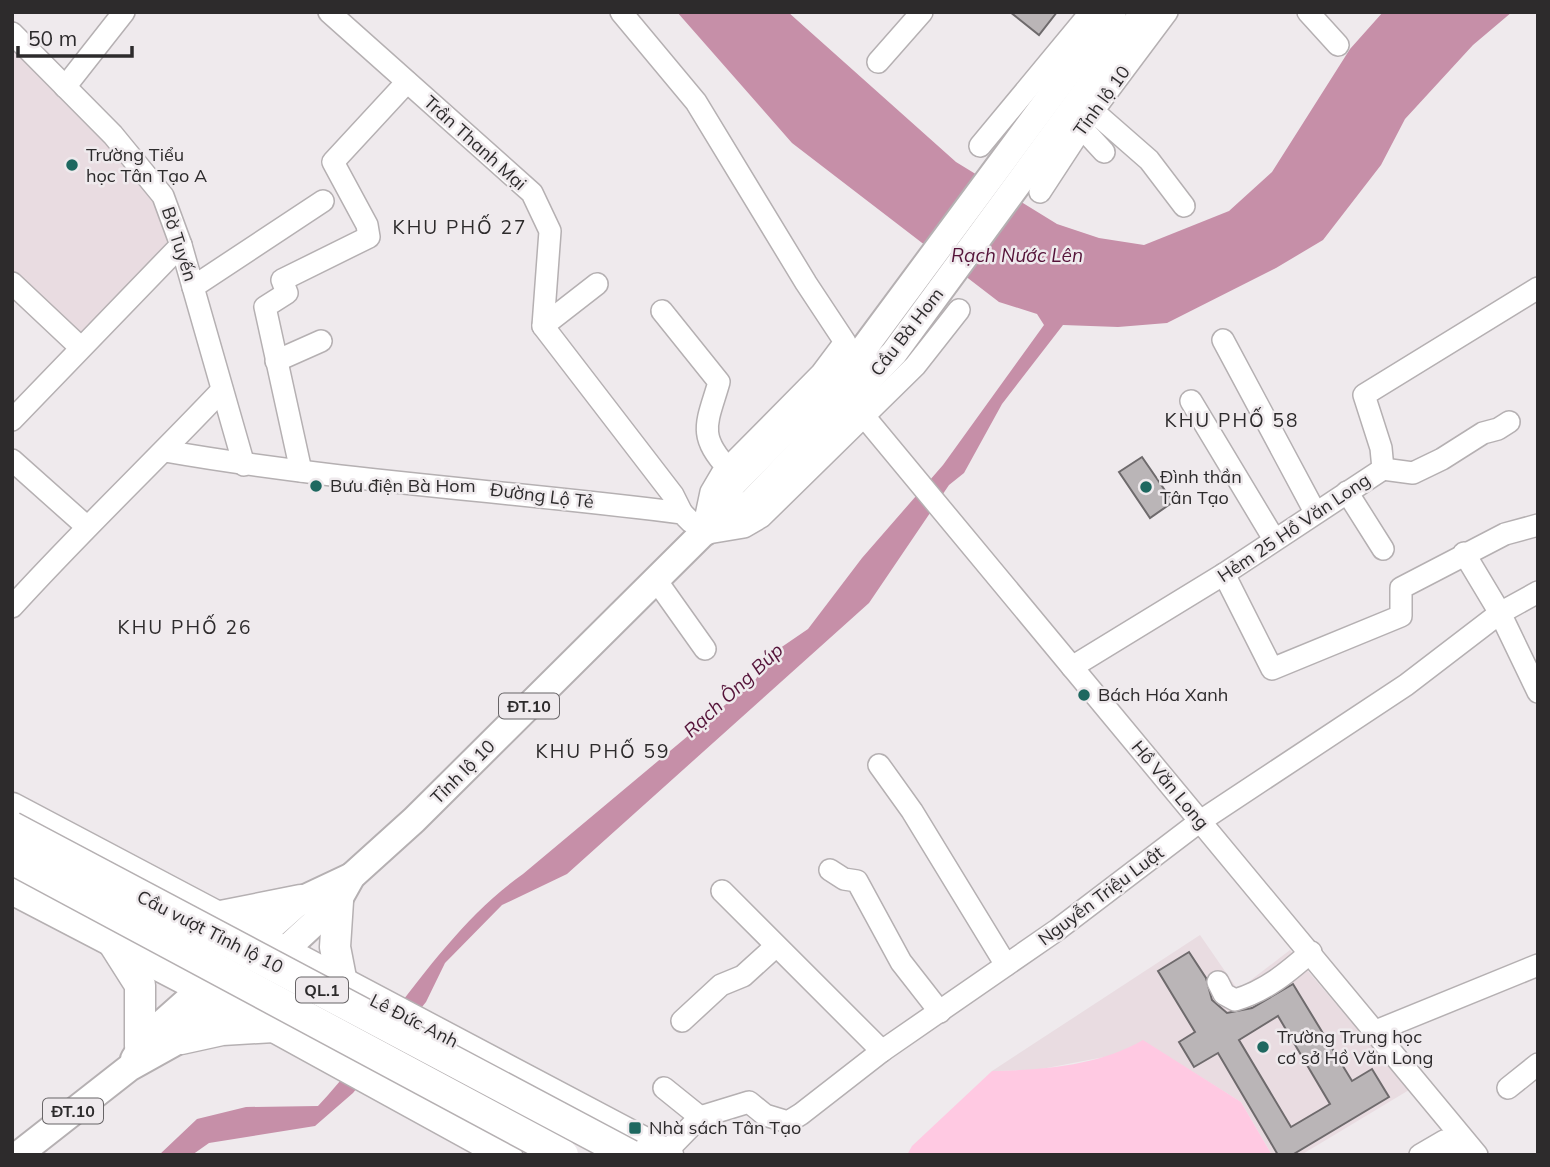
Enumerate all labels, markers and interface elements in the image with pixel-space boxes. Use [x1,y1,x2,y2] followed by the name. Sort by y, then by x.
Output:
[18,14,131,58] scale bar
[28,25,77,51] text: 50 m
[1068,61,1135,141] street label: Tỉnh lộ 10
[419,90,532,195] street label: Trần Thanh Mại
[86,143,207,187] place label: Trường Tiểu học Tân Tạo A
[64,157,80,173] marker: Trường Tiểu học Tân Tạo A
[157,204,202,284] street label: Bờ Tuyến
[393,214,527,239] district label: KHU PHỐ 27
[951,243,1083,267] water label: Rạch Nước Lên
[865,283,948,380] street label: Cầu Bà Hom
[1165,407,1299,432] district label: KHU PHỐ 58
[1160,465,1242,509] place label: Đình thần Tân Tạo
[1213,468,1374,587] street label: Hẻm 25 Hồ Văn Long
[330,474,475,497] place label: Bưu điện Bà Hom
[308,478,324,494] marker: Bưu điện Bà Hom
[489,478,595,513] street label: Đường Lộ Tẻ
[1138,479,1154,495] marker: Đình thần Tân Tạo
[118,614,252,639] district label: KHU PHỐ 26
[678,638,788,742] water label: Rạch Ông Búp
[1098,683,1228,706] place label: Bách Hóa Xanh
[1076,687,1092,703] marker: Bách Hóa Xanh
[499,694,559,719] road number: ĐT.10
[426,735,500,809] street label: Tỉnh lộ 10
[1127,736,1214,834] street label: Hồ Văn Long
[536,738,670,763] district label: KHU PHỐ 59
[1033,841,1168,950] street label: Nguyễn Triệu Luật
[133,885,287,978] street label: Cầu vượt Tỉnh lộ 10
[296,978,348,1002] road number: QL.1
[366,989,462,1053] street label: Lê Đức Anh
[1277,1025,1433,1069] place label: Trường Trung học cơ sở Hồ Văn Long
[1255,1039,1271,1055] marker: Trường Trung học cơ sở Hồ Văn Long
[43,1098,103,1124] road number: ĐT.10
[649,1116,801,1139] place label: Nhà sách Tân Tạo
[627,1120,643,1136] marker: Nhà sách Tân Tạo

